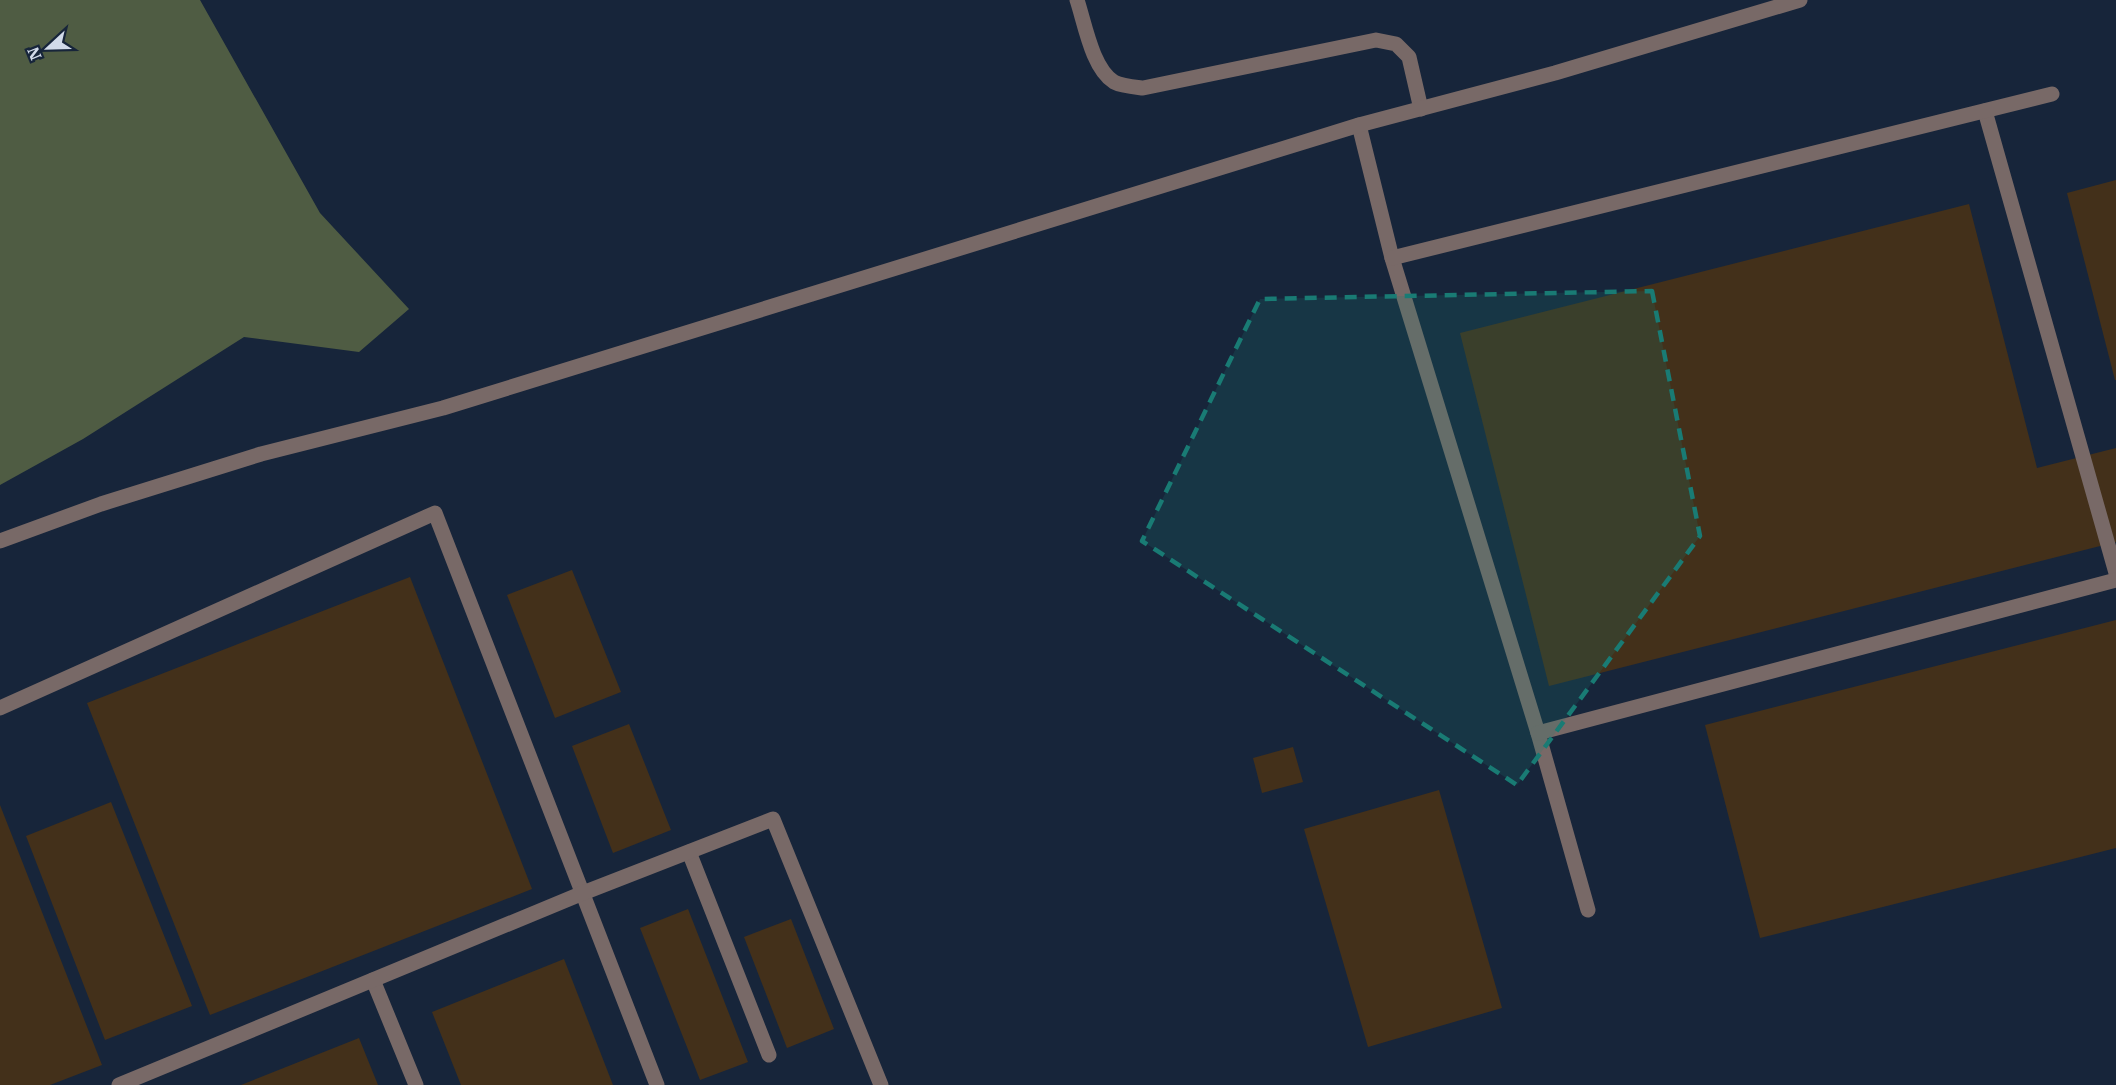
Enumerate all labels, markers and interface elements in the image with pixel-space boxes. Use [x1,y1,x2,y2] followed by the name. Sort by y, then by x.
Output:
[18,18,78,78] north arrow
[22,44,46,63] text: N

